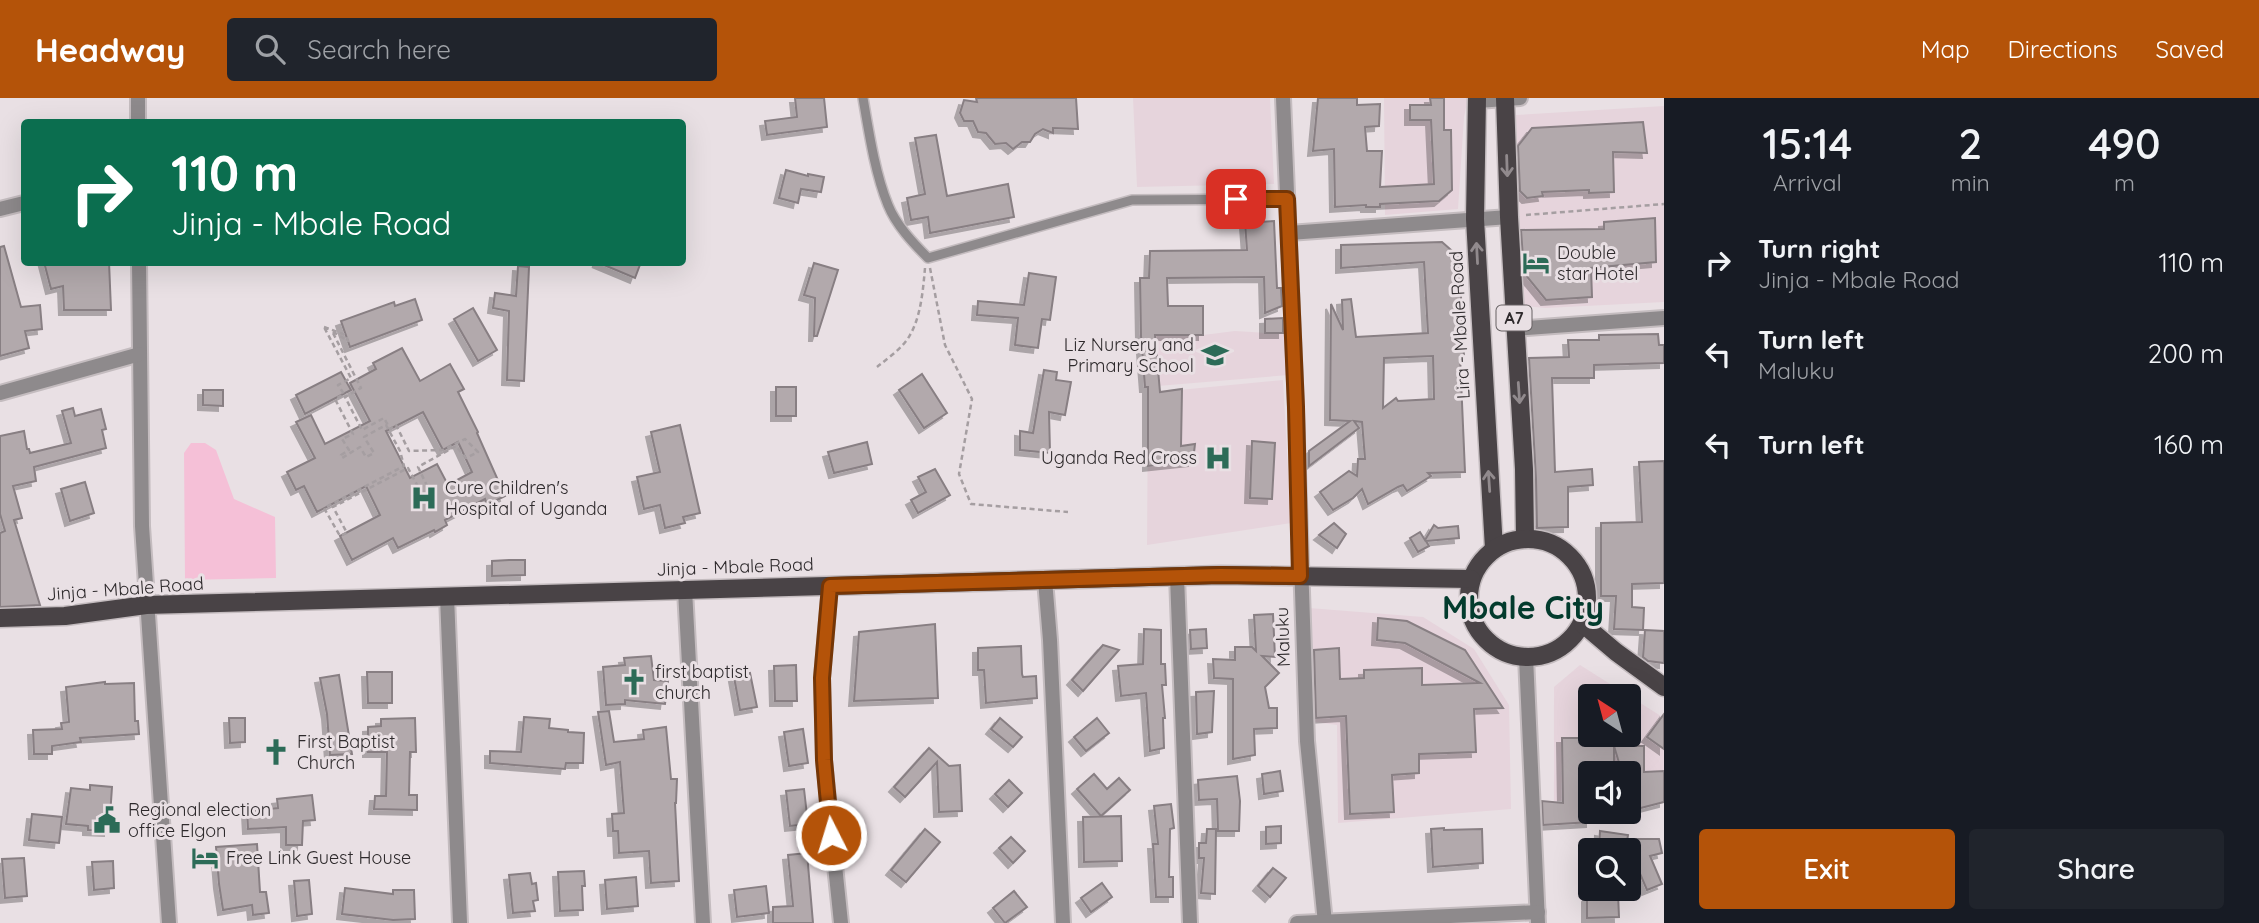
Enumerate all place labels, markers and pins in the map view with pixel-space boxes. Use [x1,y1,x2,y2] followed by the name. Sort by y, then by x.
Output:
[1206,169,1266,229] pin
[1557,241,1638,285] place label: Double star Hotel
[1521,248,1551,278] hotel icon: Double star Hotel
[1064,333,1194,377] place label: Liz Nursery and Primary School
[1200,340,1230,370] school or university icon: Liz Nursery and Primary School
[1203,443,1233,473] hospital icon: Uganda Red Cross
[1041,446,1197,469] place label: Uganda Red Cross
[445,476,607,520] place label: Cure Children's Hospital of Uganda
[409,483,439,513] hospital icon: Cure Children's Hospital of Uganda
[655,660,749,704] place label: first baptist church
[619,667,649,697] church icon: first baptist church
[297,730,395,774] place label: First Baptist Church
[261,737,291,767] church icon: First Baptist Church
[128,798,271,842] place label: Regional election office Elgon
[92,805,122,835] public building icon: Regional election office Elgon
[190,843,220,873] hotel icon: Free Link Guest House
[226,846,411,869] place label: Free Link Guest House

